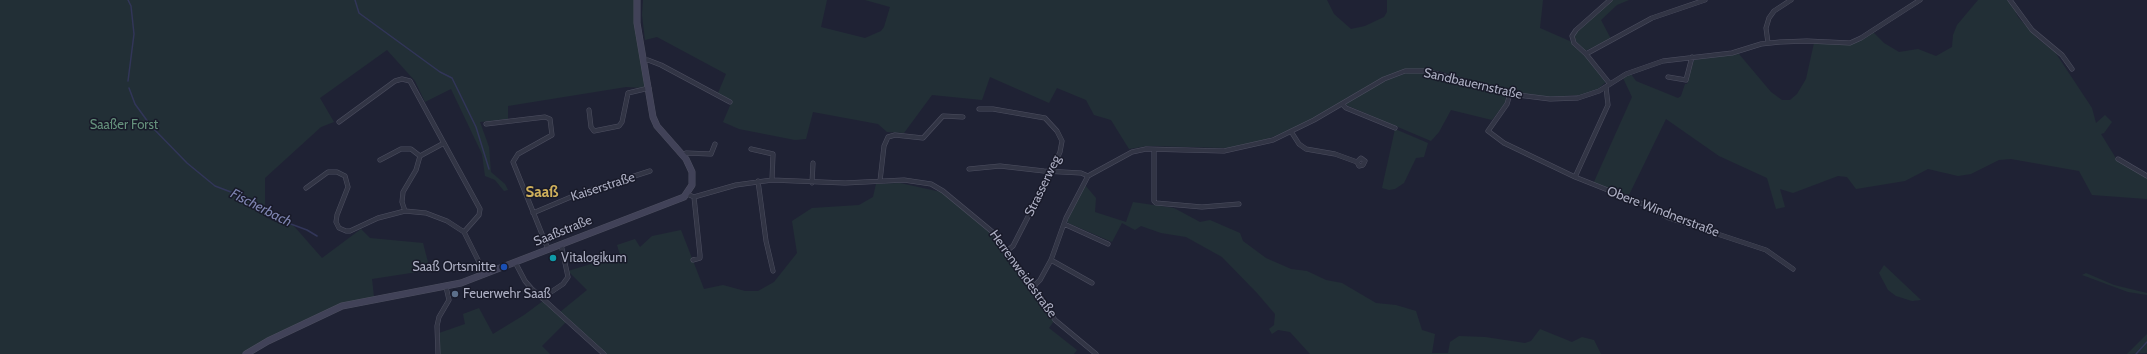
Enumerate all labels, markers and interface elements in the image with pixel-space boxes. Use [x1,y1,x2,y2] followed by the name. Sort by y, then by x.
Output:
[1422,65,1524,103] street label: Sandbauernstraße
[90,117,158,133] park label: Saaßer Forst
[1022,153,1064,219] street label: Strasserweg
[569,169,637,205] street label: Kaiserstraße
[1605,183,1721,241] street label: Obere Windnerstraße
[526,184,558,202] district label: Saaß
[228,185,294,231] water label: Fischerbach
[532,212,594,250] street label: Saaßstraße
[986,227,1060,321] street label: Herrenweidestraße
[561,250,627,266] place label: Vitalogikum
[548,253,558,263] marker: Vitalogikum
[412,259,496,275] place label: Saaß Ortsmitte
[499,262,509,272] marker: Saaß Ortsmitte
[463,286,551,302] place label: Feuerwehr Saaß
[450,289,460,299] marker: Feuerwehr Saaß

